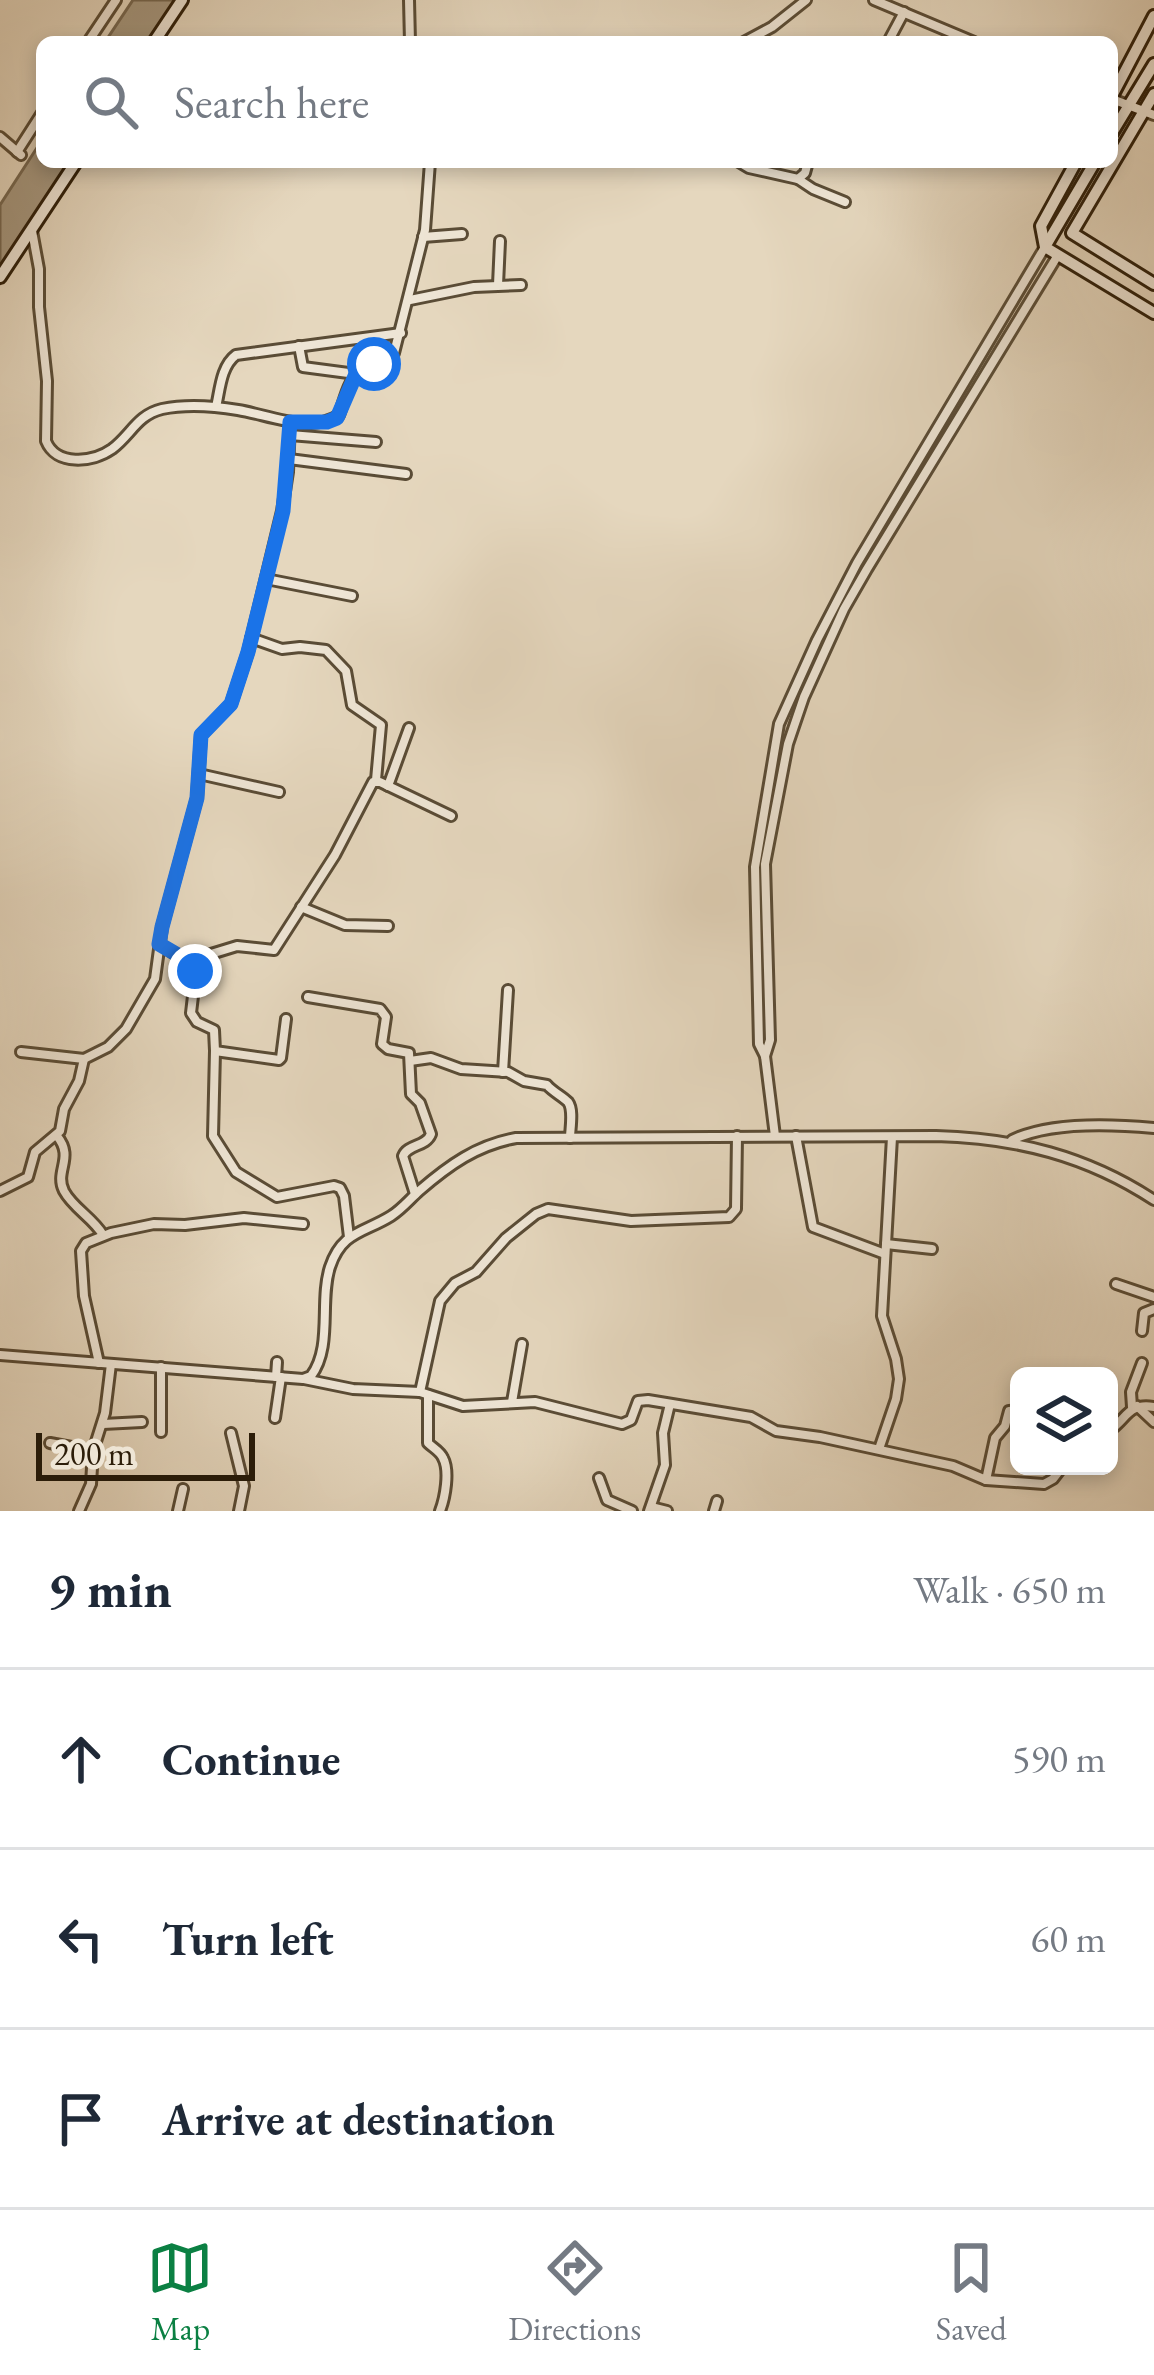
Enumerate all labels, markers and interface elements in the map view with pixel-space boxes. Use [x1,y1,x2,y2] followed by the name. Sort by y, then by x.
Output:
[36,36,1118,168] search box
[78,69,144,135] icon: search
[174,73,369,131] text: Search here
[347,337,401,391] route start
[168,944,222,998] route end
[1010,1367,1118,1475] map controls
[1010,1367,1118,1475] button: layers
[36,1427,255,1480] scale bar
[54,1432,134,1475] text: 200 m
[48,1556,172,1622] text: 9 min
[913,1564,1106,1615] text: Walk · 650 m
[48,1726,114,1792] icon: ahead
[162,1730,340,1788] text: Continue
[1012,1733,1106,1784] text: 590 m
[48,1906,114,1972] icon: left
[162,1910,334,1968] text: Turn left
[1030,1913,1106,1964] text: 60 m
[48,2086,114,2152] icon: arrive
[162,2090,555,2148] text: Arrive at destination
[147,2235,213,2350] tab: Map
[508,2235,641,2350] tab: Directions
[936,2235,1007,2350] tab: Saved

